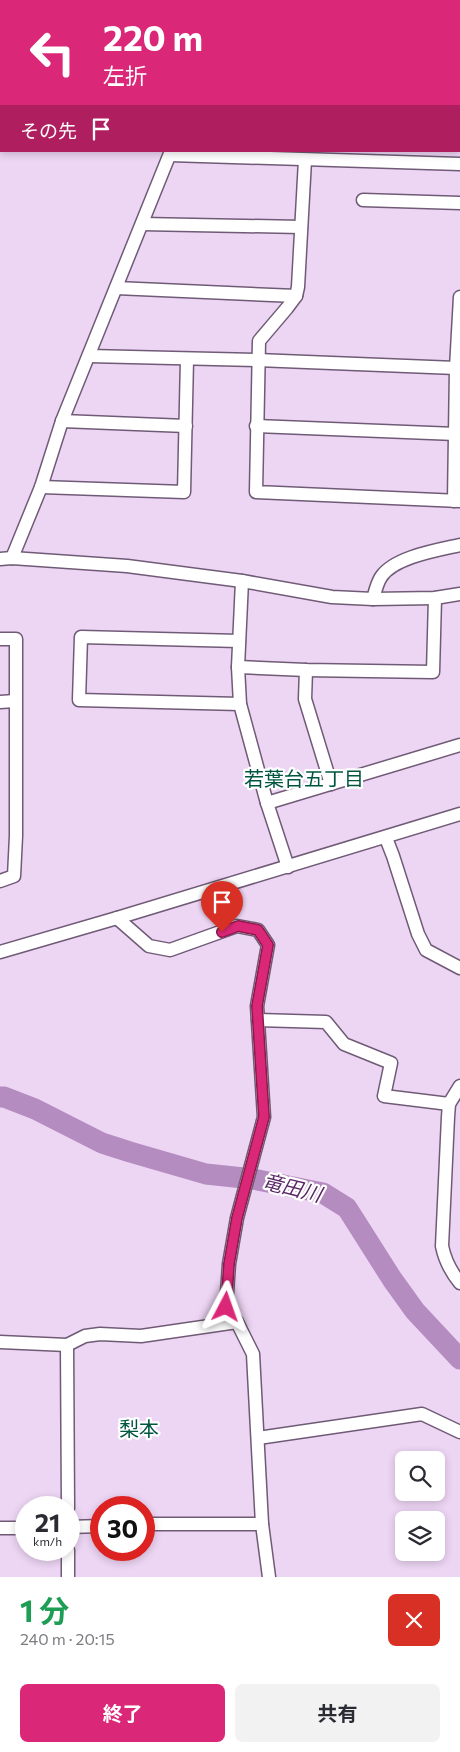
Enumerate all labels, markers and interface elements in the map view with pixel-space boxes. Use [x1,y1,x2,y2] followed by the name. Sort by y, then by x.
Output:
[103,15,203,58] text: 220 m
[20,20,85,85] icon: left
[103,62,147,89] text: 左折
[87,115,115,143] icon: arrive
[20,119,77,142] text: その先
[244,766,364,790] district label: 若葉台五丁目
[201,881,243,932] pin
[208,888,236,916] icon: arrive
[260,1168,326,1206] water label: 竜田川
[199,1280,251,1332] position arrow
[119,1416,159,1440] district label: 梨本
[395,1451,445,1561] map controls
[395,1451,445,1501] button: search
[90,1496,155,1561] speed limit sign: 30
[35,1507,60,1537] text: 21
[395,1511,445,1561] button: layers
[33,1534,62,1548] text: km/h
[20,1591,69,1628] text: 1 分
[388,1594,440,1646] button: close
[20,1629,115,1648] text: 240 m · 20:15
[20,1684,225,1742] button: 終了
[235,1684,440,1742] button: 共有

